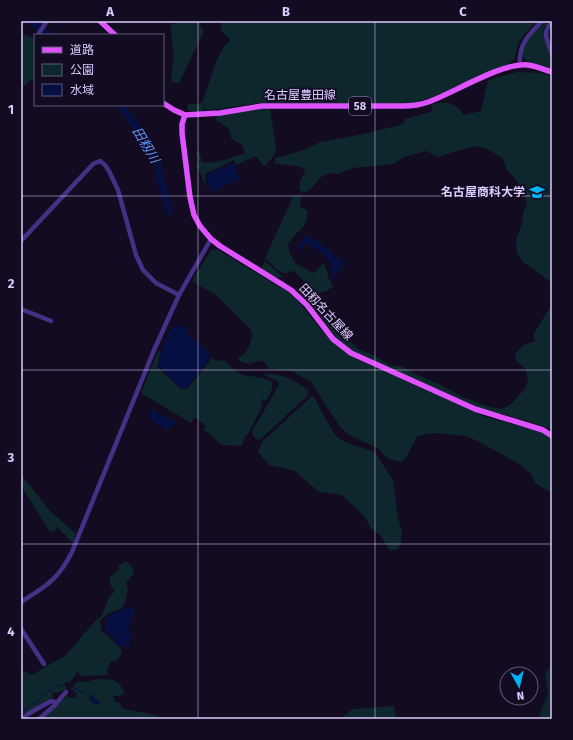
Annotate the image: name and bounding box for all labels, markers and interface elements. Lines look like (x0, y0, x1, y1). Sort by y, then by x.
text: A (105, 4, 114, 19)
text: B (282, 4, 290, 19)
text: C (459, 4, 467, 19)
legend (34, 34, 164, 106)
text: 道路 (70, 43, 94, 57)
text: 公園 (70, 63, 94, 77)
text: 水域 (70, 83, 94, 97)
street label: 名古屋豊田線 (264, 88, 336, 102)
road number: 58 (349, 97, 371, 115)
text: 1 (8, 102, 14, 117)
water label: 田籾川 (130, 124, 163, 167)
school or university icon: 名古屋商科大学 (528, 183, 546, 201)
place label: 名古屋商科大学 (441, 185, 525, 199)
text: 2 (8, 276, 15, 291)
street label: 田籾名古屋線 (296, 281, 356, 343)
text: 3 (7, 450, 15, 465)
text: 4 (7, 624, 15, 639)
north arrow (499, 666, 539, 706)
text: N (516, 688, 525, 702)

